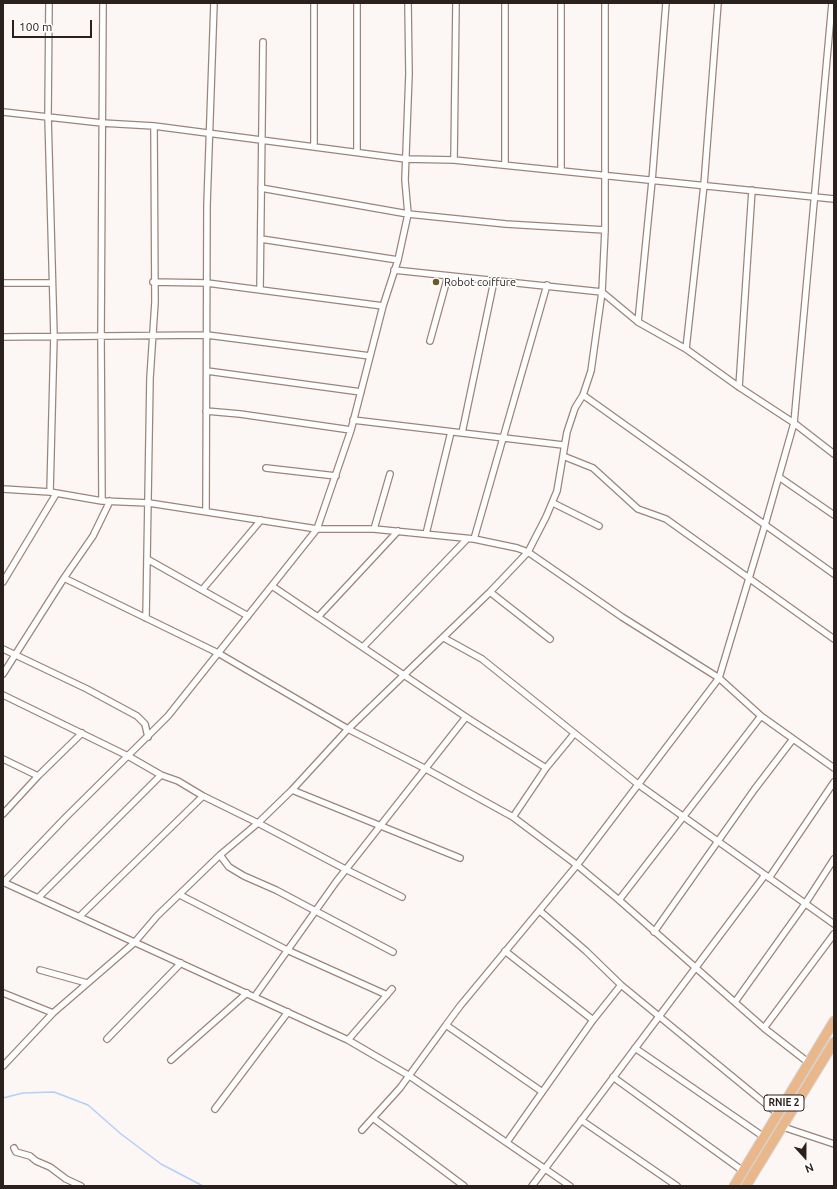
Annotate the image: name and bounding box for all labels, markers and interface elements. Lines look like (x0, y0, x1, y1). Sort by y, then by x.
scale bar (14, 12, 94, 38)
text: 100 m (19, 20, 52, 33)
place label: Robot coiffure (444, 275, 516, 289)
marker: Robot coiffure (431, 277, 441, 287)
road number: RNIE 2 (764, 1095, 804, 1111)
north arrow (785, 1137, 825, 1177)
text: N (803, 1161, 815, 1175)

